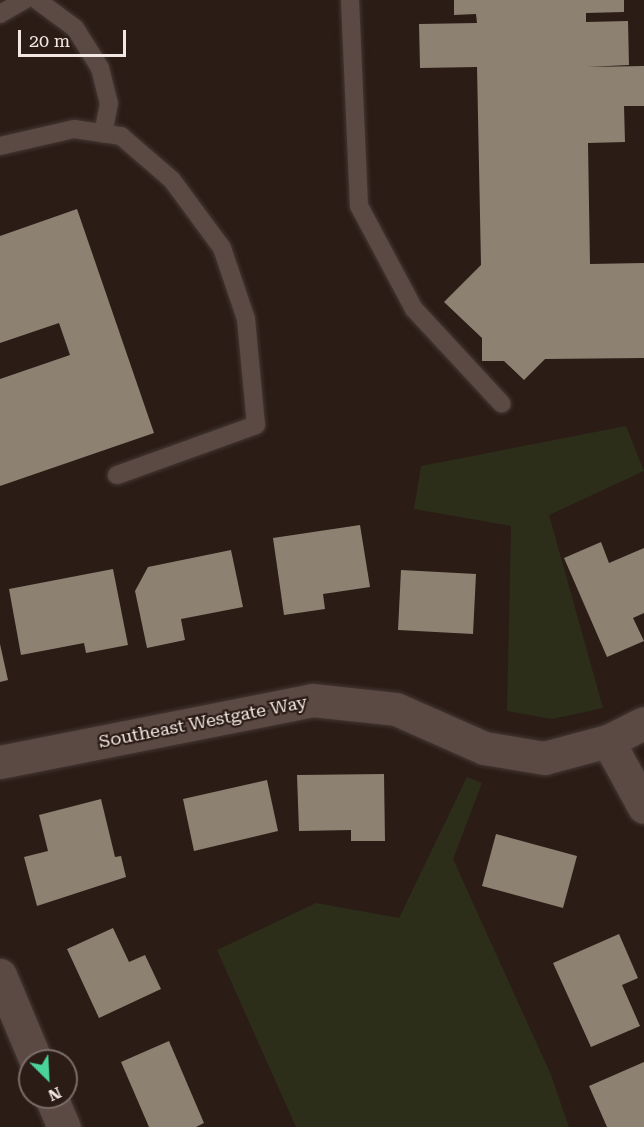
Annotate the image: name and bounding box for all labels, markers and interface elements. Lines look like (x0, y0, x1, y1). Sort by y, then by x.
scale bar (21, 18, 129, 56)
text: 20 m (29, 30, 70, 51)
street label: Southeast Westgate Way (97, 691, 309, 753)
north arrow (18, 1049, 78, 1109)
text: N (45, 1083, 64, 1105)

